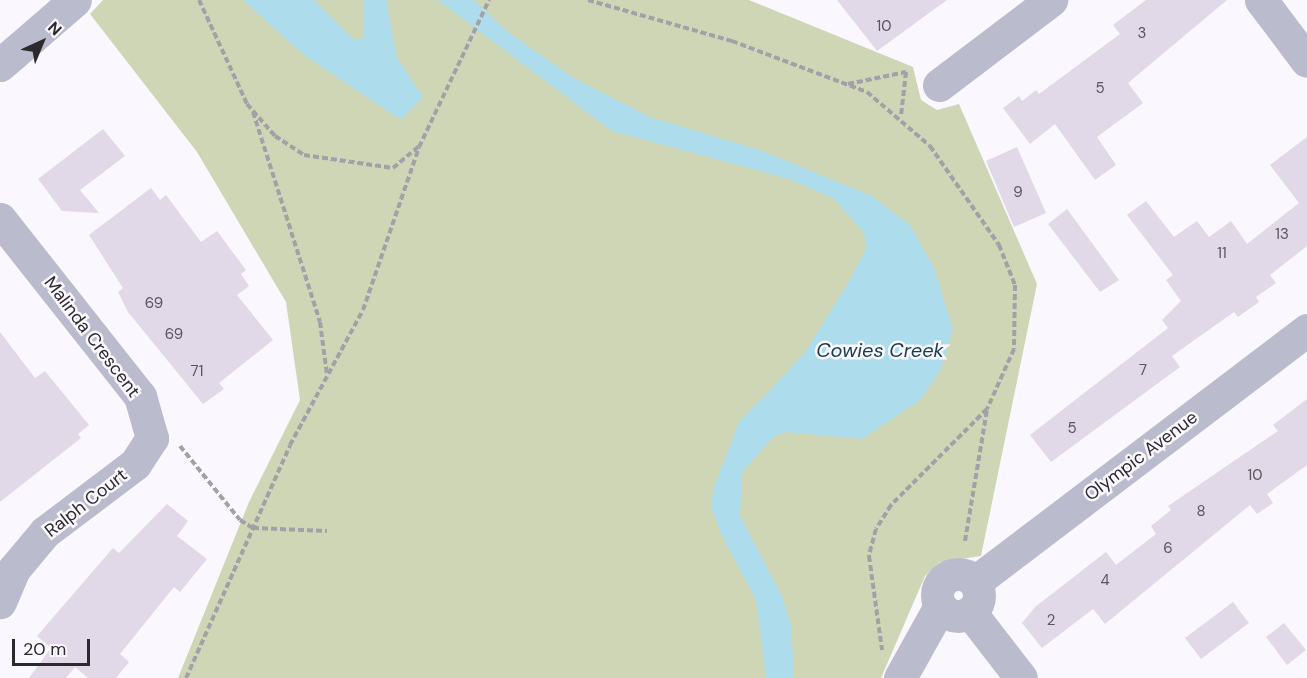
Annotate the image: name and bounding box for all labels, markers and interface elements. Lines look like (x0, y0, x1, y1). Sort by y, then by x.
north arrow (12, 12, 72, 72)
text: N (43, 17, 66, 40)
house number: 10 (877, 18, 891, 36)
house number: 3 (1138, 25, 1146, 43)
house number: 5 (1095, 80, 1105, 98)
house number: 9 (1013, 184, 1023, 202)
house number: 13 (1275, 226, 1289, 244)
house number: 11 (1217, 245, 1227, 263)
street label: Malinda Crescent (39, 272, 145, 402)
house number: 69 (145, 295, 163, 313)
house number: 69 (165, 326, 183, 344)
water label: Cowies Creek (816, 338, 944, 362)
house number: 7 (1139, 362, 1147, 380)
house number: 71 (191, 363, 203, 381)
street label: Olympic Avenue (1080, 407, 1202, 505)
house number: 5 (1067, 420, 1077, 438)
street label: Ralph Court (41, 464, 131, 542)
house number: 10 (1248, 467, 1262, 485)
house number: 8 (1196, 503, 1206, 521)
house number: 6 (1163, 540, 1173, 558)
house number: 4 (1100, 572, 1110, 590)
house number: 2 (1047, 612, 1055, 630)
scale bar (15, 627, 93, 665)
text: 20 m (23, 637, 66, 661)

